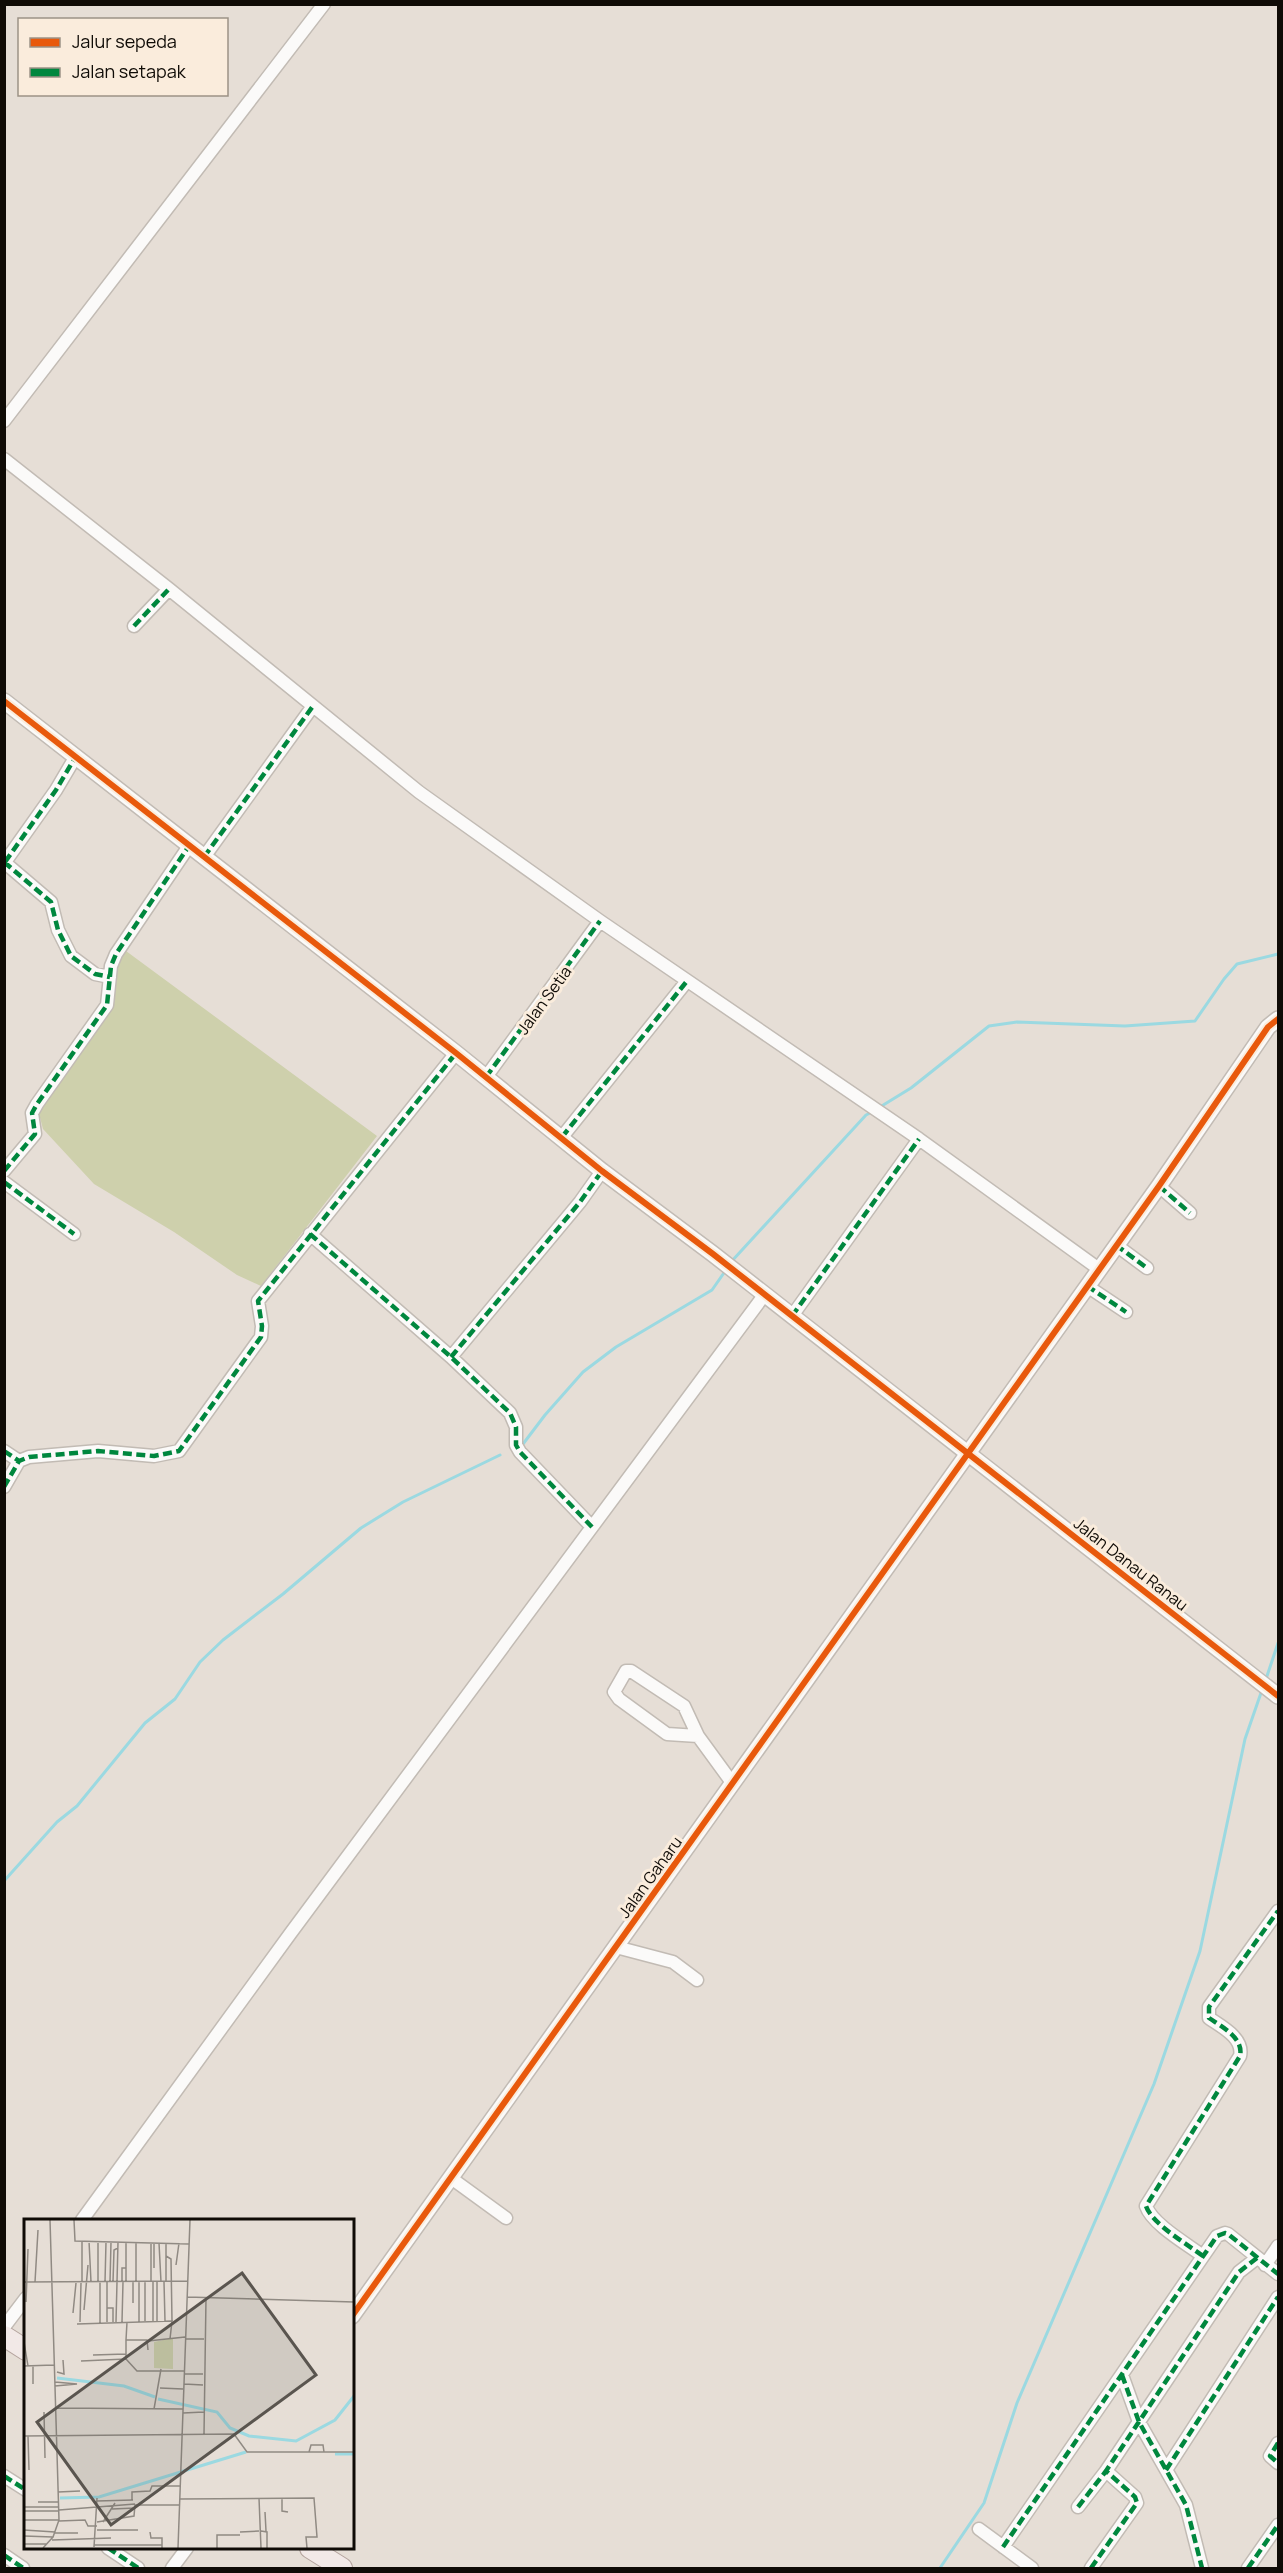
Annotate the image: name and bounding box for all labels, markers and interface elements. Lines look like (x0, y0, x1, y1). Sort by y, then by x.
legend (18, 18, 228, 96)
text: Jalur sepeda (72, 29, 177, 53)
text: Jalan setapak (72, 59, 187, 83)
street label: Jalan Setia (512, 961, 576, 1039)
street label: Jalan Danau Ranau (1069, 1512, 1193, 1616)
street label: Jalan Gaharu (613, 1832, 687, 1922)
inset map (24, 2219, 354, 2549)

